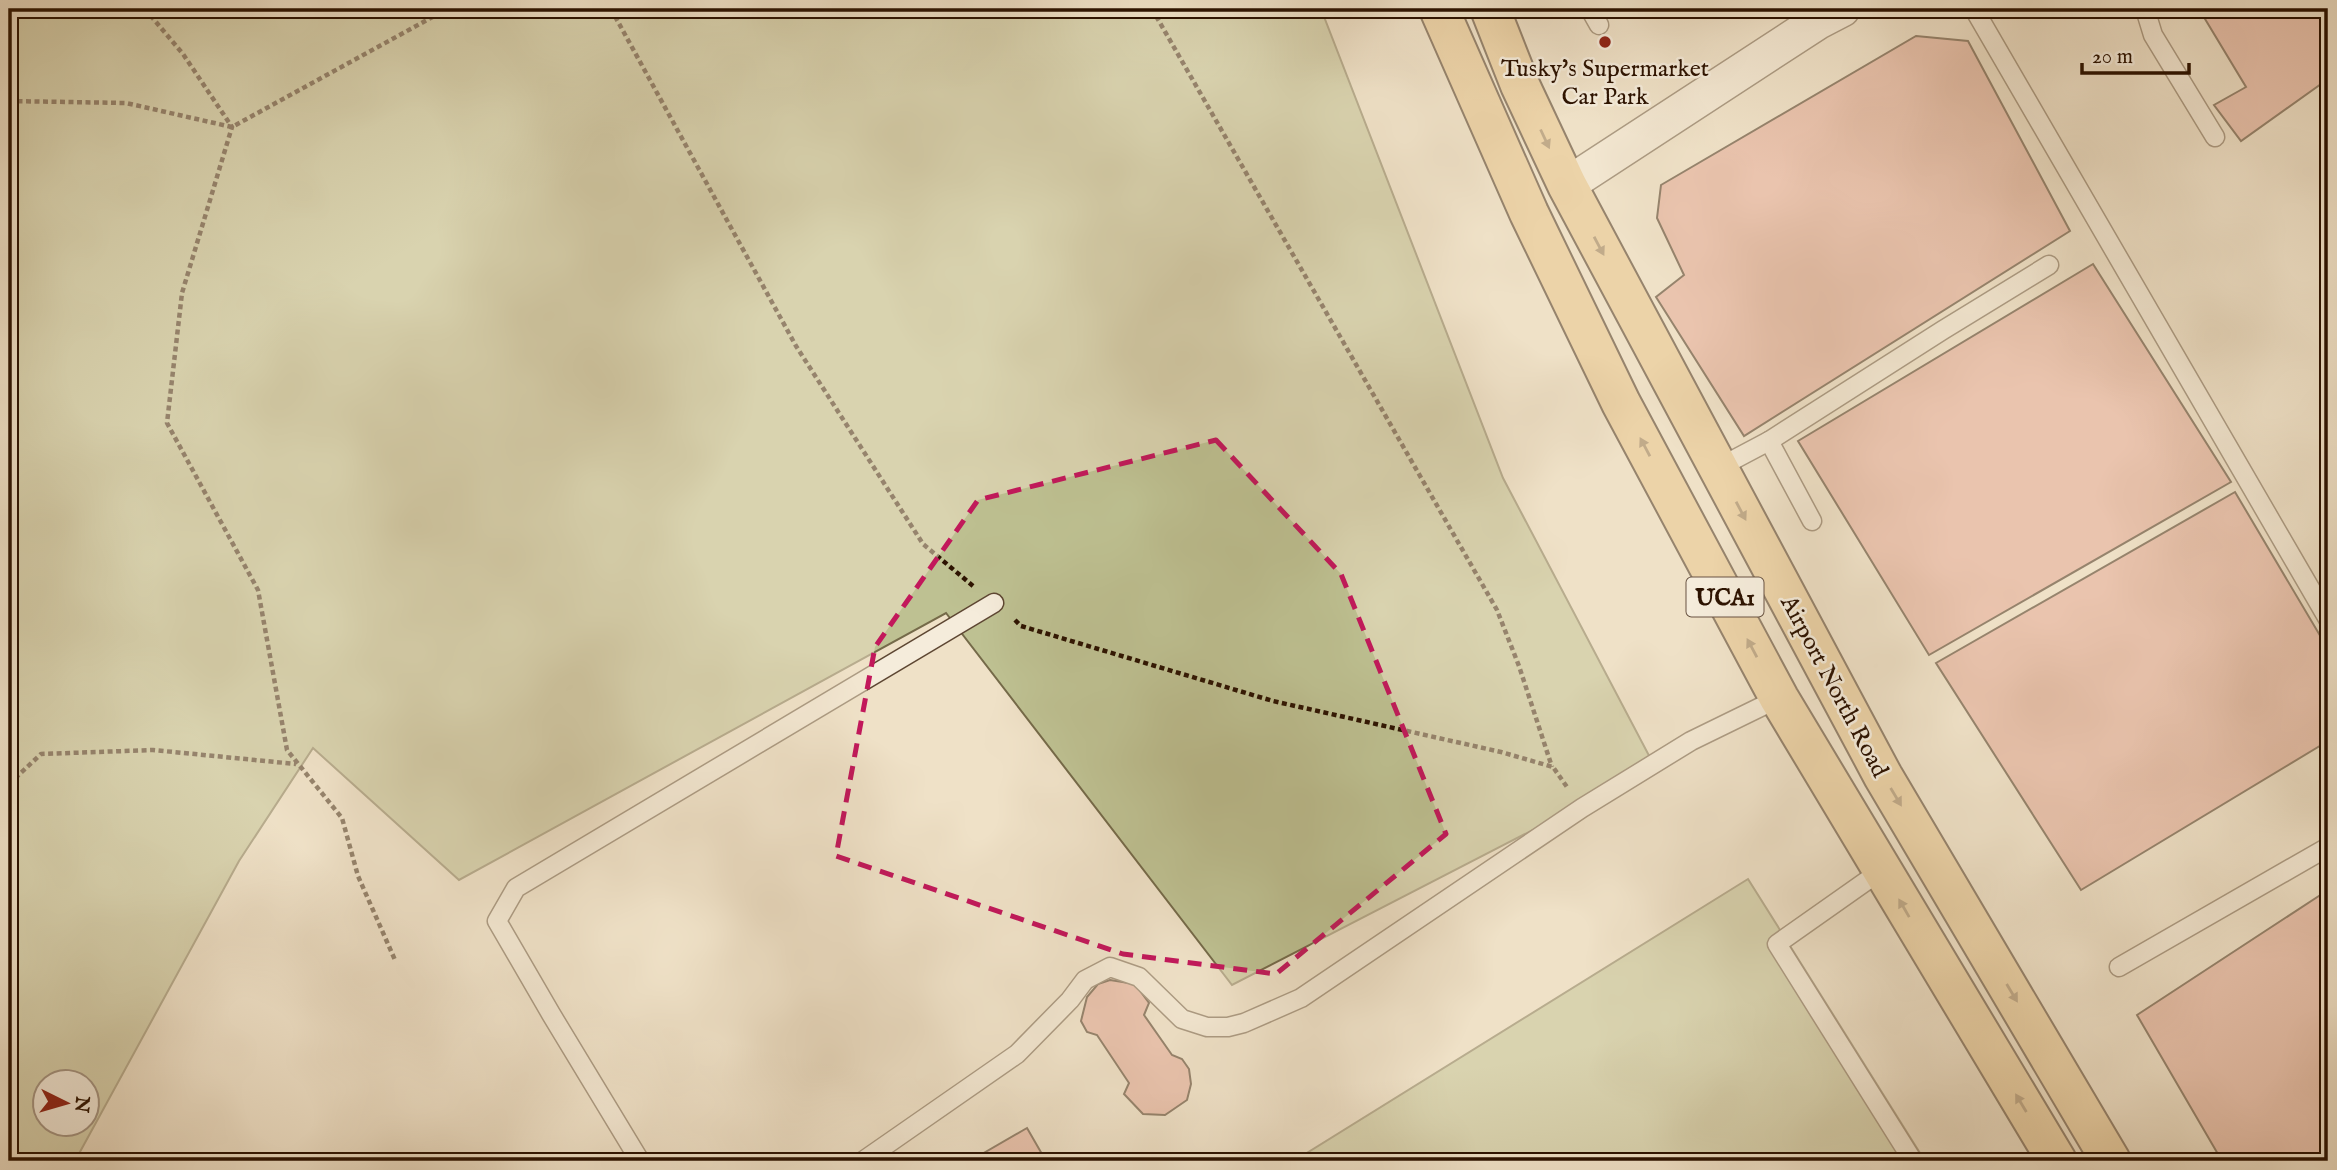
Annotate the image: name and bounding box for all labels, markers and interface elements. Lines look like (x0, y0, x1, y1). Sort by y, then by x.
scale bar (2082, 32, 2188, 76)
marker: Tusky's Supermarket Car Park (1597, 34, 1613, 50)
text: 20 m (2092, 44, 2133, 71)
place label: Tusky's Supermarket Car Park (1501, 54, 1709, 113)
one-way arrow (1539, 129, 1551, 149)
one-way arrow (1593, 236, 1605, 255)
one-way arrow (1639, 438, 1651, 457)
one-way arrow (1735, 501, 1747, 521)
road number: UCA1 (1686, 578, 1764, 617)
street label: Airport North Road (1772, 589, 1895, 783)
one-way arrow (1746, 638, 1758, 658)
one-way arrow (1890, 788, 1902, 807)
one-way arrow (1898, 898, 1911, 917)
one-way arrow (2005, 983, 2017, 1003)
north arrow (32, 1068, 102, 1138)
one-way arrow (2015, 1093, 2028, 1112)
text: N (68, 1094, 94, 1114)

